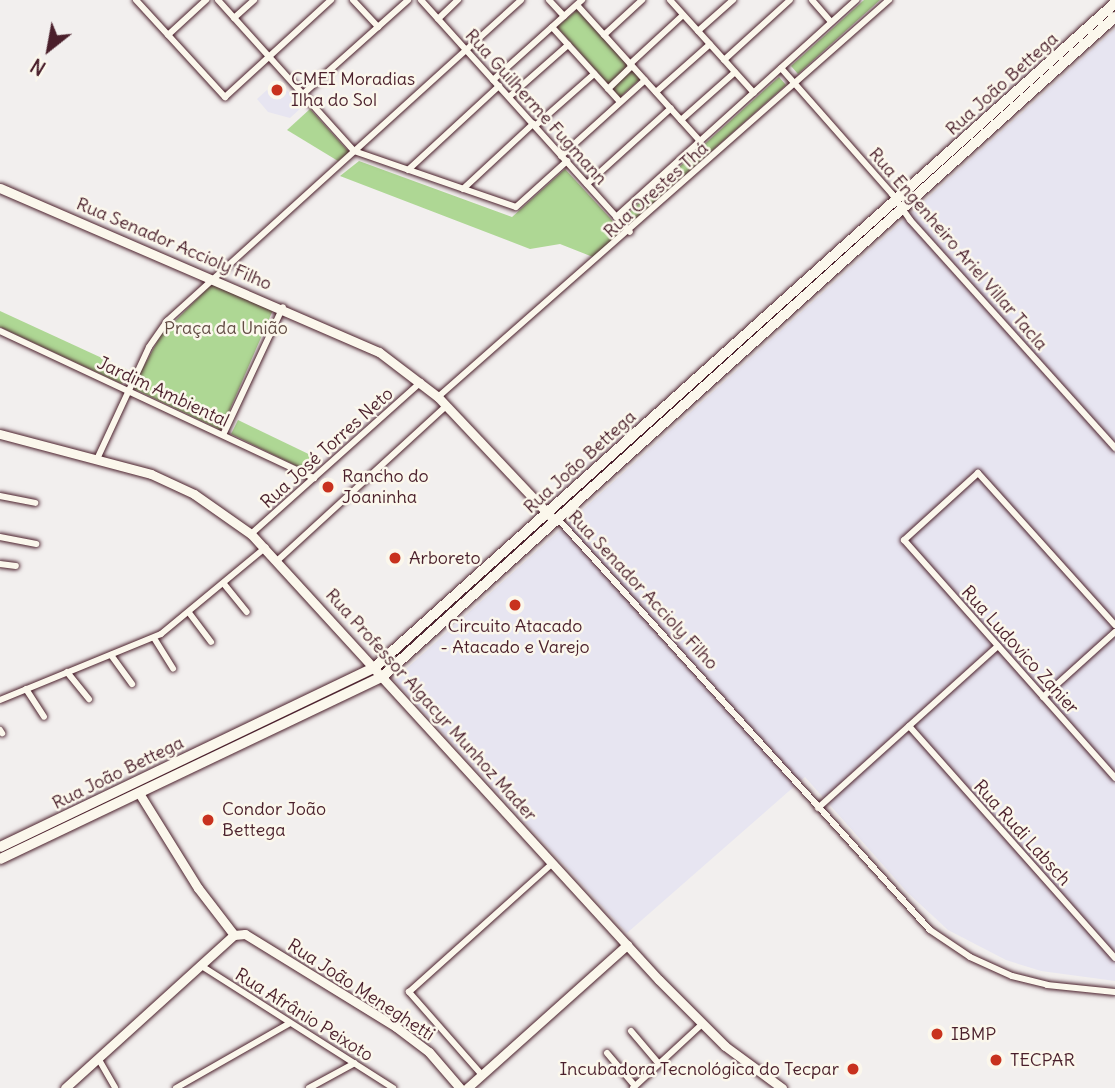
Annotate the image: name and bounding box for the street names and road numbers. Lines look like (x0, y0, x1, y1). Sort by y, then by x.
street label: Rua Guilherme Fugmann (460, 25, 612, 189)
street label: Rua João Bettega (941, 28, 1063, 140)
street label: Rua Orestes Thá (599, 137, 713, 243)
street label: Rua Engenheiro Ariel Villar Tacla (864, 143, 1052, 355)
street label: Rua Senador Accioly Filho (73, 193, 275, 295)
street label: Jardim Ambiental (94, 352, 232, 432)
street label: Rua José Torres Neto (256, 383, 398, 513)
street label: Rua João Bettega (519, 406, 641, 518)
street label: Rua Senador Accioly Filho (563, 506, 723, 674)
street label: Rua Ludovico Zanier (957, 581, 1083, 719)
street label: Rua Professor Algacyr Munhoz Mader (321, 584, 541, 826)
street label: Rua João Bettega (49, 732, 187, 814)
street label: Rua Rudi Labsch (969, 776, 1075, 890)
street label: Rua João Meneghetti (284, 934, 438, 1046)
street label: Rua Afrânio Peixoto (231, 964, 377, 1066)

